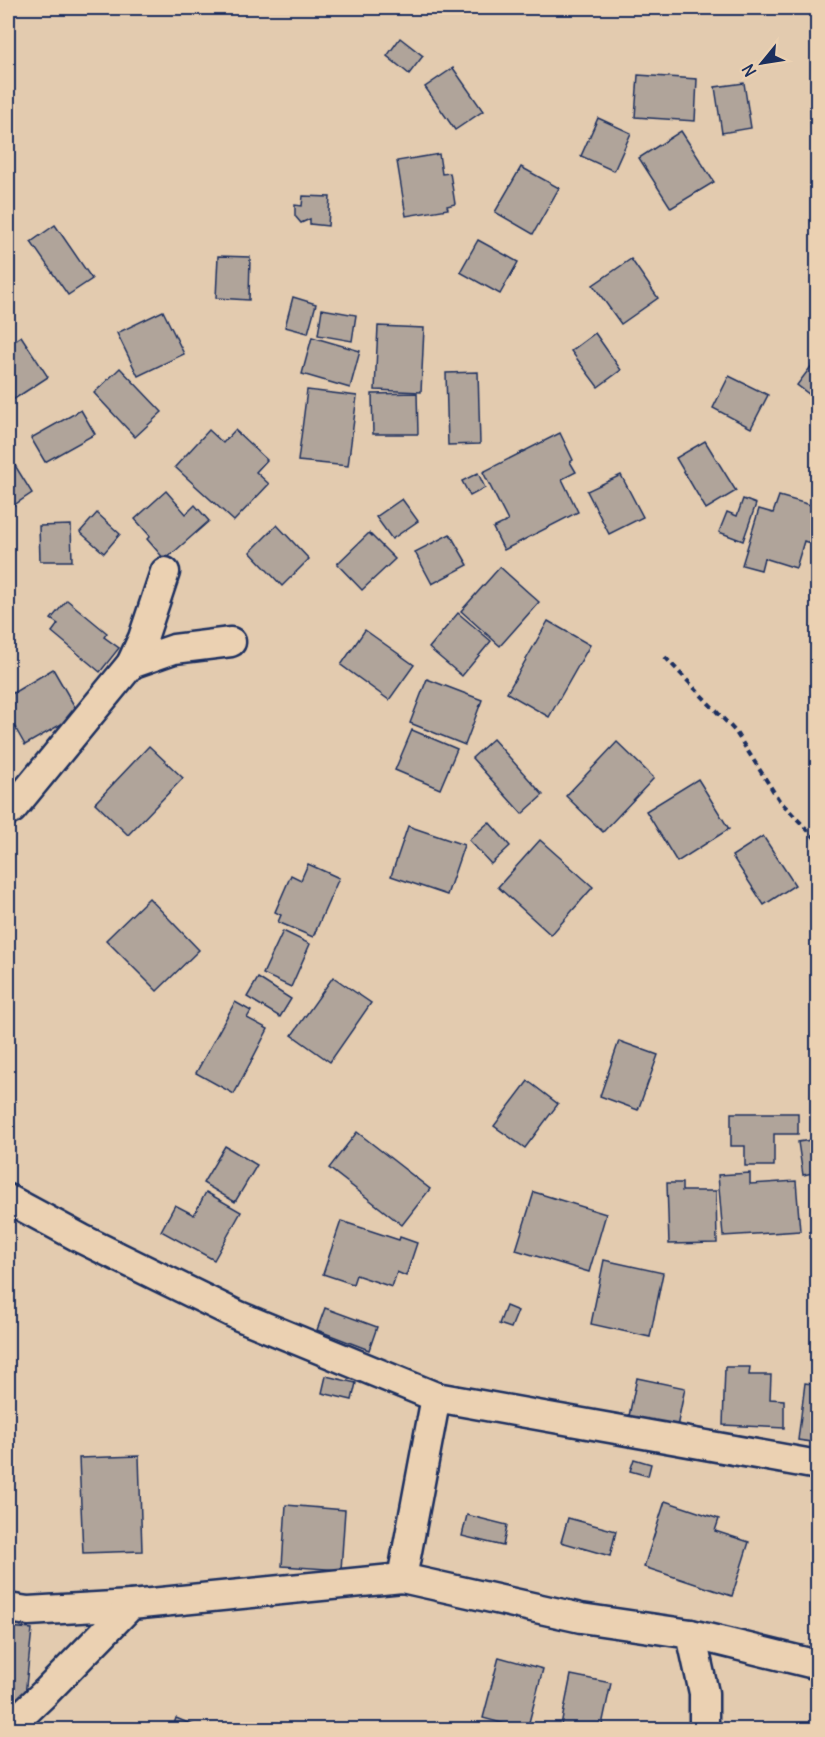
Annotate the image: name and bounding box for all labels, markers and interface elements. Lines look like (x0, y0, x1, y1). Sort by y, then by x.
north arrow (732, 33, 792, 93)
text: N (738, 61, 760, 80)

